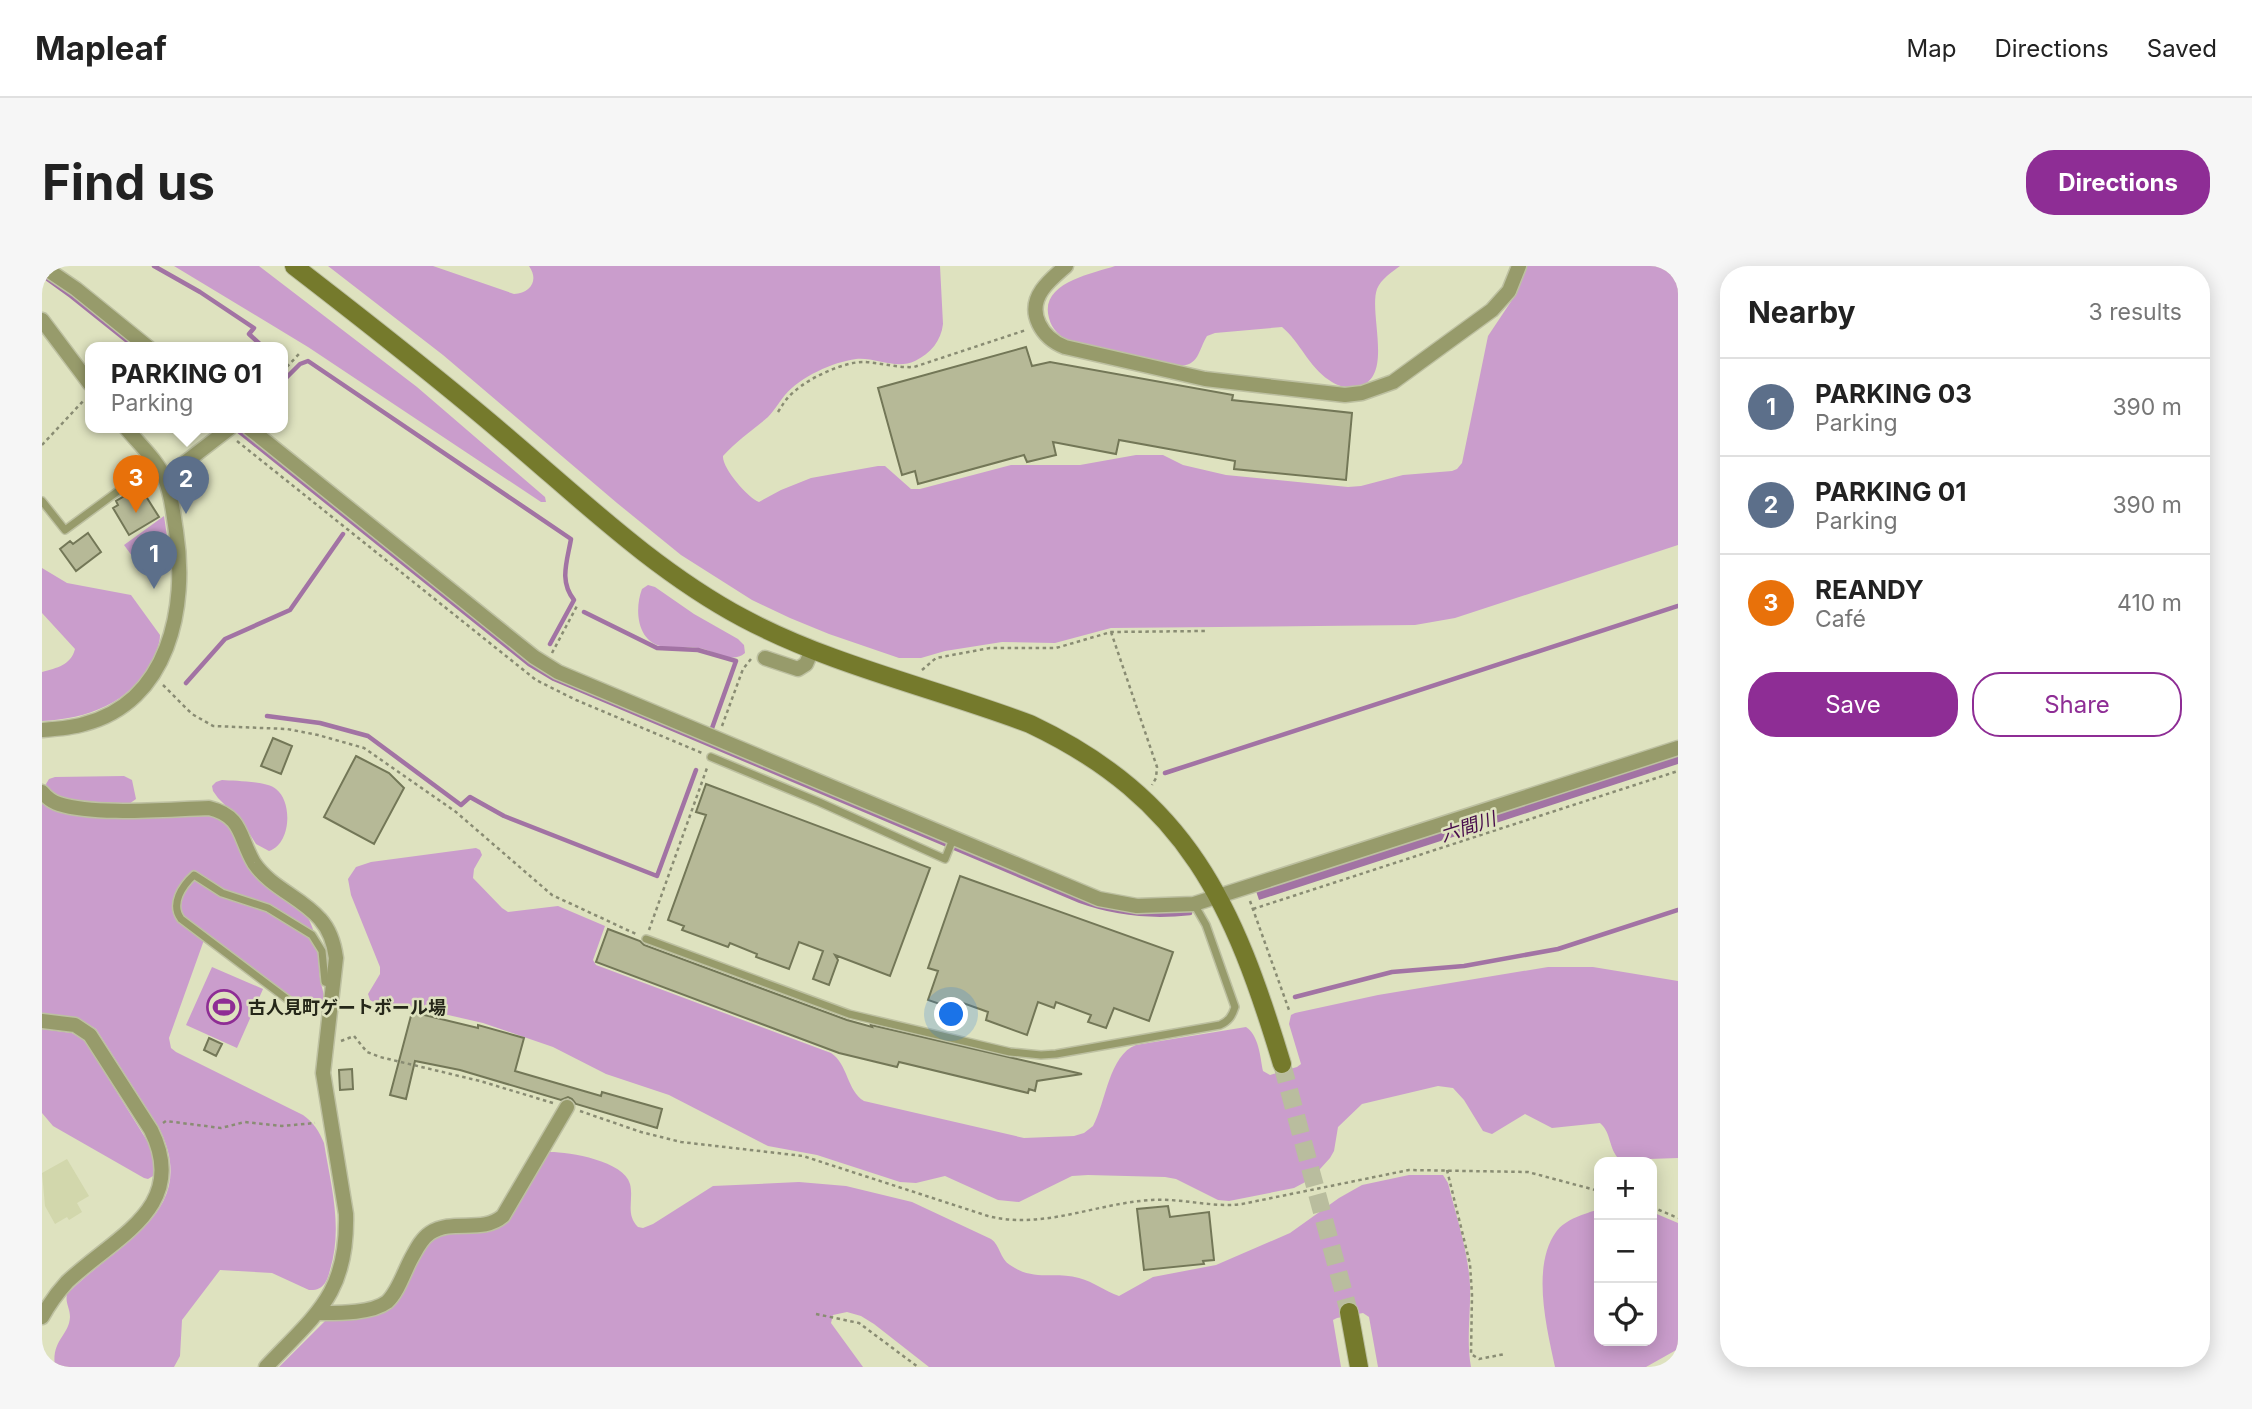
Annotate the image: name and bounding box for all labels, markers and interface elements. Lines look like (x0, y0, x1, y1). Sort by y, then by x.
text: Mapleaf (35, 28, 167, 68)
text: Map (1907, 34, 1956, 63)
text: Directions (1994, 34, 2109, 63)
text: Saved (2147, 34, 2217, 63)
button: Directions (2026, 150, 2210, 215)
text: Find us (42, 153, 215, 212)
text: Nearby (1748, 294, 1856, 330)
text: 3 results (2089, 298, 2182, 326)
popup (85, 342, 288, 433)
text: PARKING 01 (111, 358, 262, 389)
text: PARKING 03 (1815, 378, 1972, 409)
text: Parking (111, 389, 193, 417)
text: 1 (1766, 393, 1776, 421)
text: 390 m (2112, 393, 2182, 421)
text: Parking (1815, 409, 1898, 437)
pin: 3 (113, 455, 159, 513)
pin: 2 (163, 456, 209, 514)
text: PARKING 01 (1815, 476, 1966, 507)
text: 2 (1764, 491, 1778, 519)
text: 390 m (2112, 491, 2182, 519)
text: Parking (1815, 507, 1898, 535)
pin: 1 (131, 531, 177, 589)
text: REANDY (1815, 574, 1924, 605)
text: 3 (1764, 589, 1778, 617)
text: 410 m (2117, 589, 2182, 617)
text: Café (1815, 605, 1866, 633)
button: Save (1748, 672, 1958, 737)
button: Share (1972, 672, 2182, 737)
water label: 六間川 (1437, 807, 1501, 847)
sports icon: 古人見町ゲートボール場 (205, 988, 243, 1026)
place label: 古人見町ゲートボール場 (248, 997, 446, 1018)
your location (934, 997, 968, 1031)
map controls (1594, 1157, 1657, 1346)
button: + (1594, 1157, 1657, 1220)
button: − (1594, 1220, 1657, 1283)
button: locate (1594, 1283, 1657, 1346)

